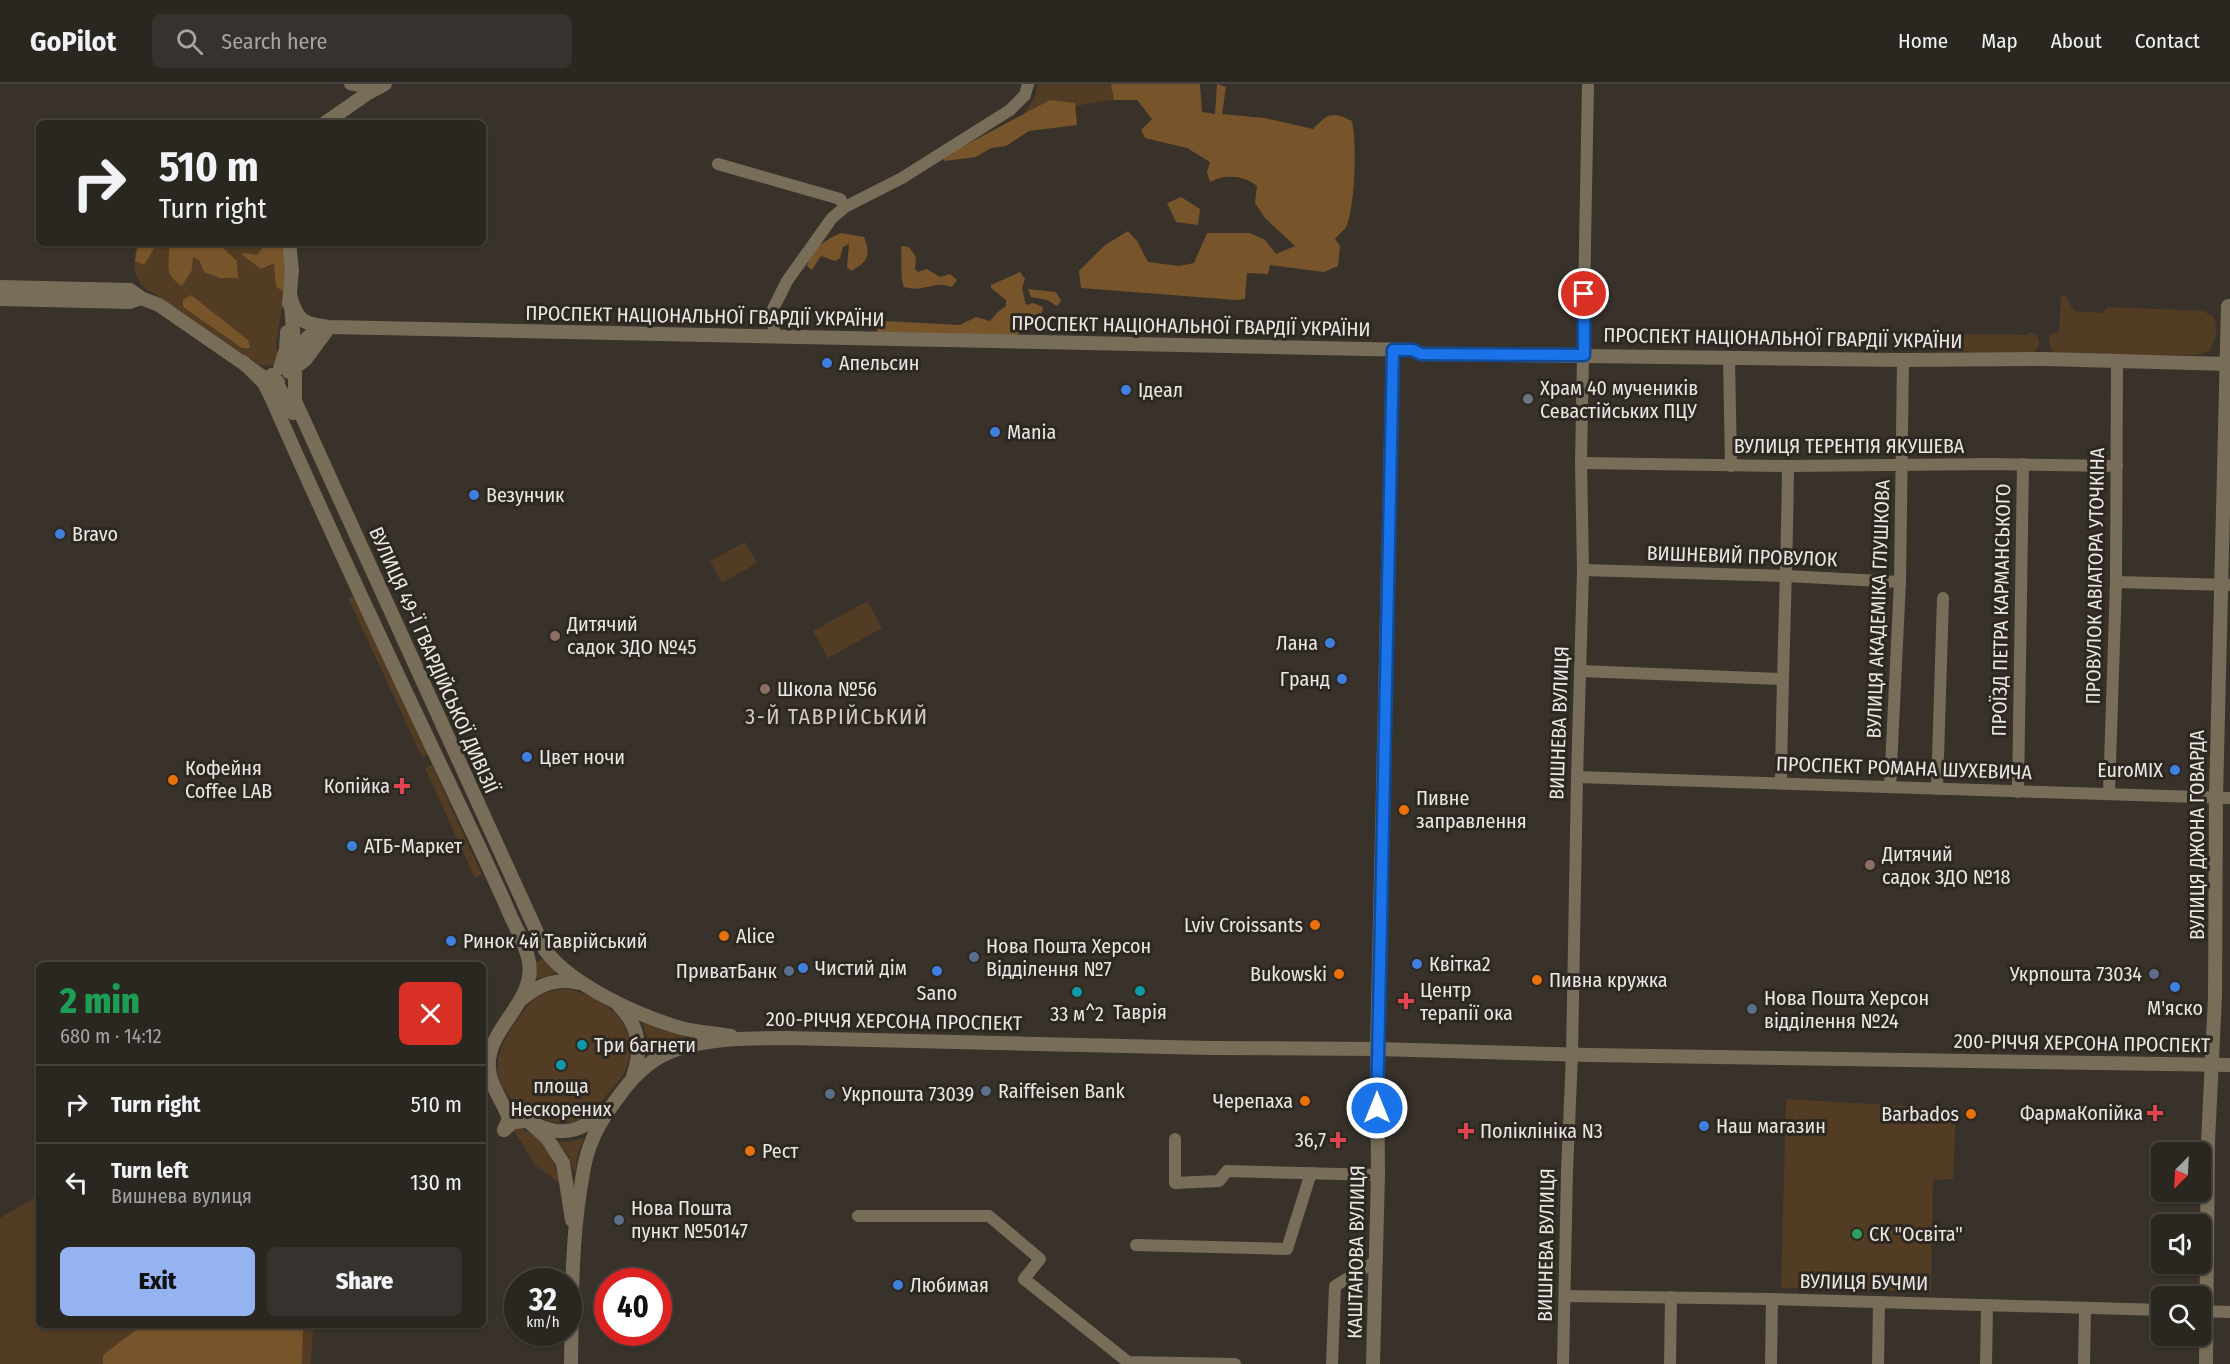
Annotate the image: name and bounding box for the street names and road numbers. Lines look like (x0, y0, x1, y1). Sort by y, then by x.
street label: ПРОСПЕКТ НАЦІОНАЛЬНОЇ ГВАРДІЇ УКРАЇНИ (525, 301, 885, 331)
street label: ПРОСПЕКТ НАЦІОНАЛЬНОЇ ГВАРДІЇ УКРАЇНИ (1011, 311, 1371, 341)
street label: ПРОСПЕКТ НАЦІОНАЛЬНОЇ ГВАРДІЇ УКРАЇНИ (1603, 323, 1963, 353)
street label: ВУЛИЦЯ ТЕРЕНТІЯ ЯКУШЕВА (1734, 434, 1965, 458)
street label: ПРОВУЛОК АВІАТОРА УТОЧКІНА (2081, 447, 2109, 705)
street label: ВУЛИЦЯ АКАДЕМІКА ГЛУШКОВА (1861, 479, 1895, 739)
street label: ПРОЇЗД ПЕТРА КАРМАНСЬКОГО (1987, 483, 2015, 737)
street label: ВУЛИЦЯ 49-Ї ГВАРДІЙСЬКОЇ ДИВІЗІЇ (364, 523, 504, 798)
street label: ВИШНЕВИЙ ПРОВУЛОК (1646, 541, 1838, 571)
street label: ВИШНЕВА ВУЛИЦЯ (1544, 646, 1574, 800)
street label: ВУЛИЦЯ ДЖОНА ГОВАРДА (2185, 730, 2209, 940)
street label: ПРОСПЕКТ РОМАНА ШУХЕВИЧА (1776, 752, 2033, 784)
street label: 200-РІЧЧЯ ХЕРСОНА ПРОСПЕКТ (766, 1007, 1023, 1035)
street label: 200-РІЧЧЯ ХЕРСОНА ПРОСПЕКТ (1954, 1029, 2211, 1057)
street label: КАШТАНОВА ВУЛИЦЯ (1342, 1165, 1370, 1339)
street label: ВИШНЕВА ВУЛИЦЯ (1533, 1168, 1559, 1322)
street label: ВУЛИЦЯ БУЧМИ (1800, 1269, 1928, 1295)

